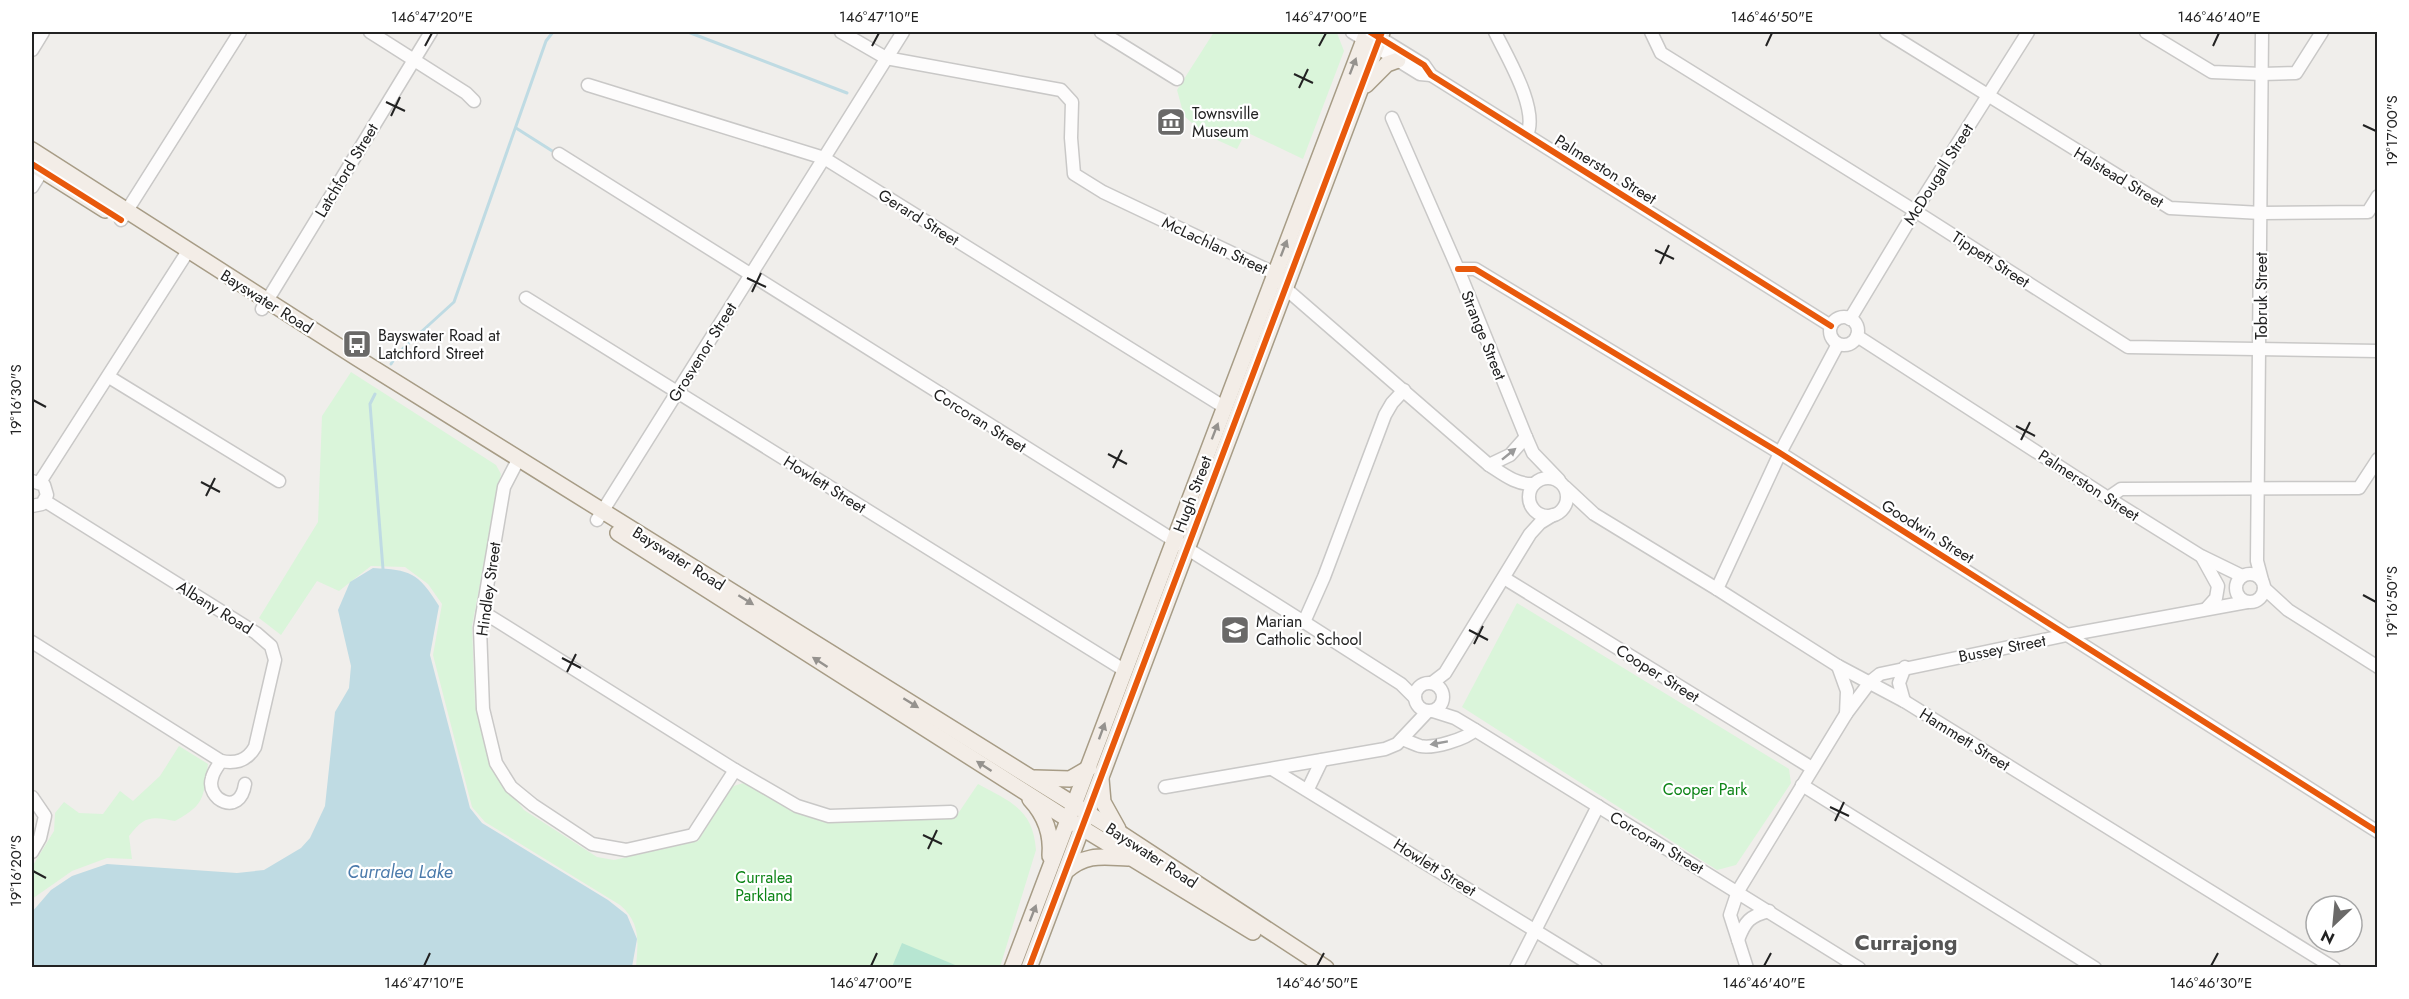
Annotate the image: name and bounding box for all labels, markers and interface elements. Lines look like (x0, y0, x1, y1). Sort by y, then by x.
text: 146°47'20"E (391, 6, 473, 28)
text: 146°47'10"E (839, 6, 919, 28)
text: 146°47'00"E (1285, 6, 1367, 28)
text: 146°46'50"E (1731, 6, 1813, 28)
text: 146°46'40"E (2178, 6, 2260, 28)
one-way arrow (1349, 57, 1359, 75)
text: 19°17'00"S (2381, 95, 2403, 167)
place label: Townsville Museum (1192, 102, 1259, 143)
museum icon: Townsville Museum (1155, 106, 1187, 138)
street label: Latchford Street (309, 119, 384, 221)
street label: McDougall Street (1898, 119, 1979, 229)
street label: Palmerston Street (1550, 129, 1661, 210)
street label: Halstead Street (2069, 142, 2168, 213)
street label: Gerard Street (874, 183, 964, 251)
street label: McLachlan Street (1158, 211, 1272, 280)
street label: Tippett Street (1947, 226, 2034, 293)
one-way arrow (1279, 239, 1289, 257)
street label: Tobruk Street (2250, 252, 2273, 340)
street label: Bayswater Road (216, 264, 318, 339)
street label: Strange Street (1455, 287, 1512, 383)
street label: Grosvenor Street (663, 298, 742, 406)
place label: Bayswater Road at Latchford Street (378, 324, 500, 365)
bus stop icon: Bayswater Road at Latchford Street (341, 328, 373, 360)
text: 19°16'30"S (5, 364, 27, 436)
street label: Corcoran Street (929, 383, 1031, 458)
one-way arrow (1211, 422, 1220, 440)
street label: Palmerston Street (2034, 444, 2144, 527)
one-way arrow (1501, 447, 1517, 460)
street label: Howlett Street (779, 450, 871, 519)
street label: Hugh Street (1167, 452, 1218, 536)
street label: Goodwin Street (1877, 494, 1979, 569)
street label: Bayswater Road (628, 521, 730, 596)
street label: Hindley Street (471, 540, 507, 638)
text: 19°16'50"S (2381, 566, 2403, 638)
street label: Albany Road (172, 575, 257, 640)
one-way arrow (738, 594, 754, 605)
place label: Marian Catholic School (1256, 610, 1362, 651)
school or university icon: Marian Catholic School (1219, 614, 1251, 646)
street label: Bussey Street (1957, 629, 2048, 668)
street label: Cooper Street (1612, 639, 1704, 708)
one-way arrow (812, 656, 828, 667)
one-way arrow (903, 697, 919, 709)
street label: Hammett Street (1915, 702, 2015, 777)
one-way arrow (1097, 722, 1107, 740)
one-way arrow (1430, 739, 1449, 748)
one-way arrow (976, 761, 992, 772)
park label: Cooper Park (1663, 778, 1748, 801)
street label: Corcoran Street (1605, 805, 1708, 880)
street label: Bayswater Road (1101, 817, 1202, 894)
street label: Howlett Street (1389, 833, 1481, 902)
text: 19°16'20"S (5, 835, 27, 907)
water label: Curralea Lake (347, 859, 453, 885)
park label: Curralea Parkland (735, 866, 793, 907)
north arrow (2304, 894, 2364, 954)
one-way arrow (1028, 904, 1038, 922)
text: N (2317, 924, 2338, 950)
district label: Currajong (1854, 926, 1958, 958)
text: 146°47'10"E (384, 972, 464, 994)
text: 146°47'00"E (830, 972, 912, 994)
text: 146°46'50"E (1276, 972, 1358, 994)
text: 146°46'40"E (1723, 972, 1805, 994)
text: 146°46'30"E (2170, 972, 2252, 994)

